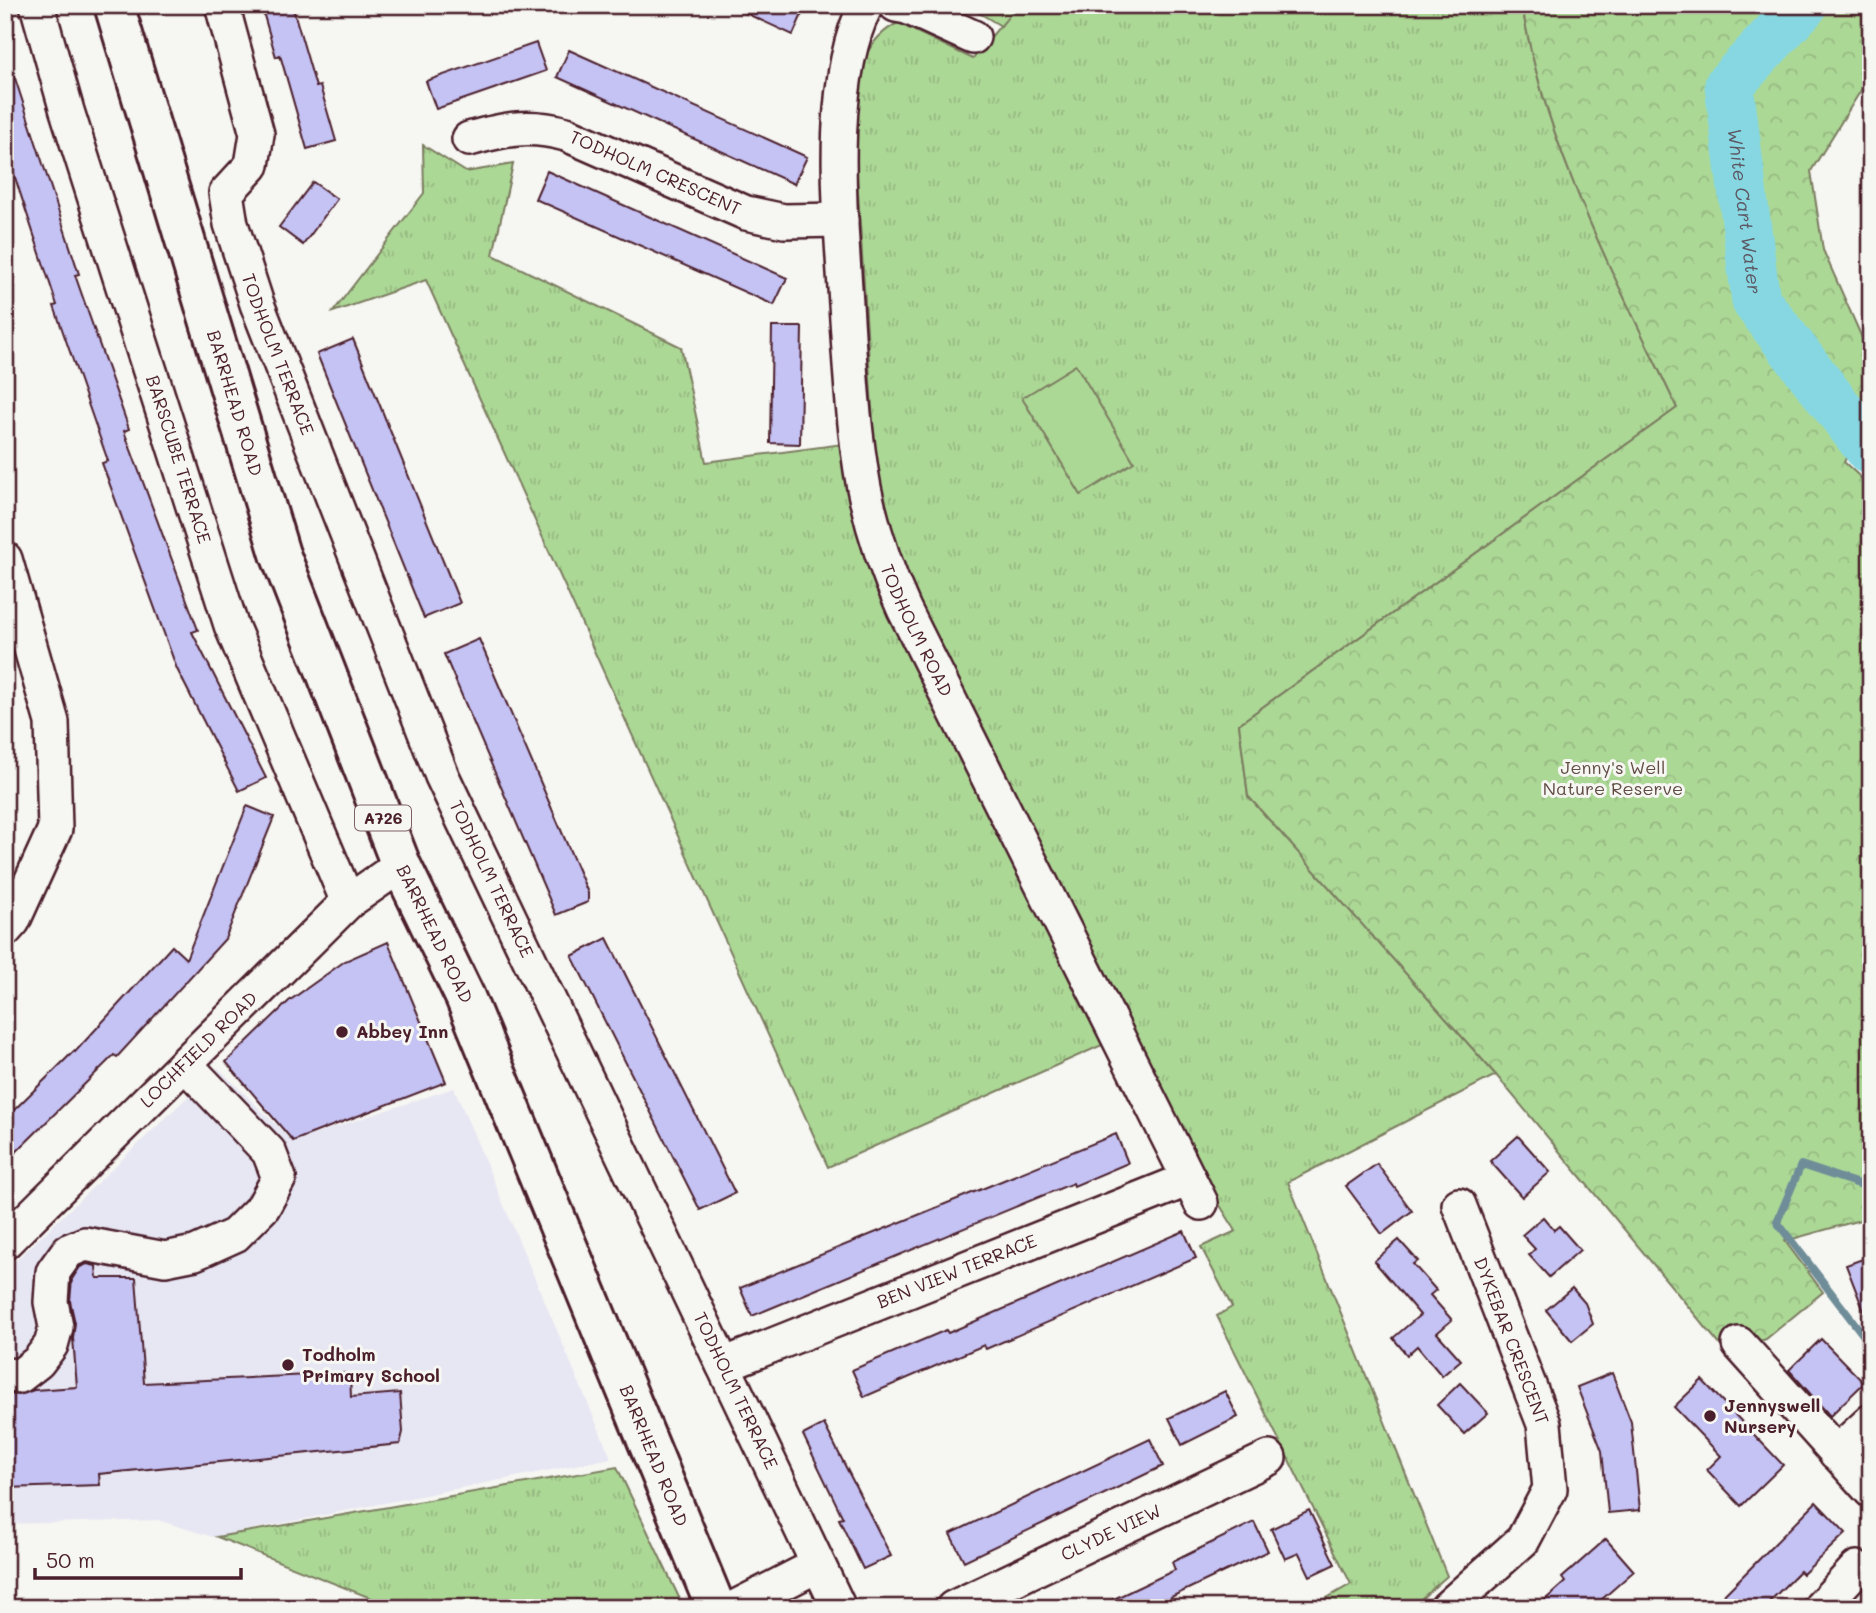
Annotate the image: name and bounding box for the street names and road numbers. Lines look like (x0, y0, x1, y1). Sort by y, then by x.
street label: TODHOLM CRESCENT (566, 124, 745, 220)
street label: TODHOLM TERRACE (237, 270, 320, 438)
street label: BARRHEAD ROAD (202, 327, 269, 479)
street label: BARSCUBE TERRACE (141, 372, 217, 546)
street label: TODHOLM ROAD (876, 561, 959, 700)
street label: TODHOLM TERRACE (444, 796, 540, 961)
road number: A726 (355, 806, 411, 831)
street label: BARRHEAD ROAD (392, 860, 479, 1007)
street label: LOCHFIELD ROAD (134, 986, 262, 1113)
street label: BEN VIEW TERRACE (873, 1228, 1040, 1313)
street label: DYKEBAR CRESCENT (1469, 1253, 1555, 1428)
street label: TODHOLM TERRACE (689, 1308, 784, 1473)
street label: BARRHEAD ROAD (615, 1381, 694, 1530)
street label: CLYDE VIEW (1057, 1498, 1165, 1566)

